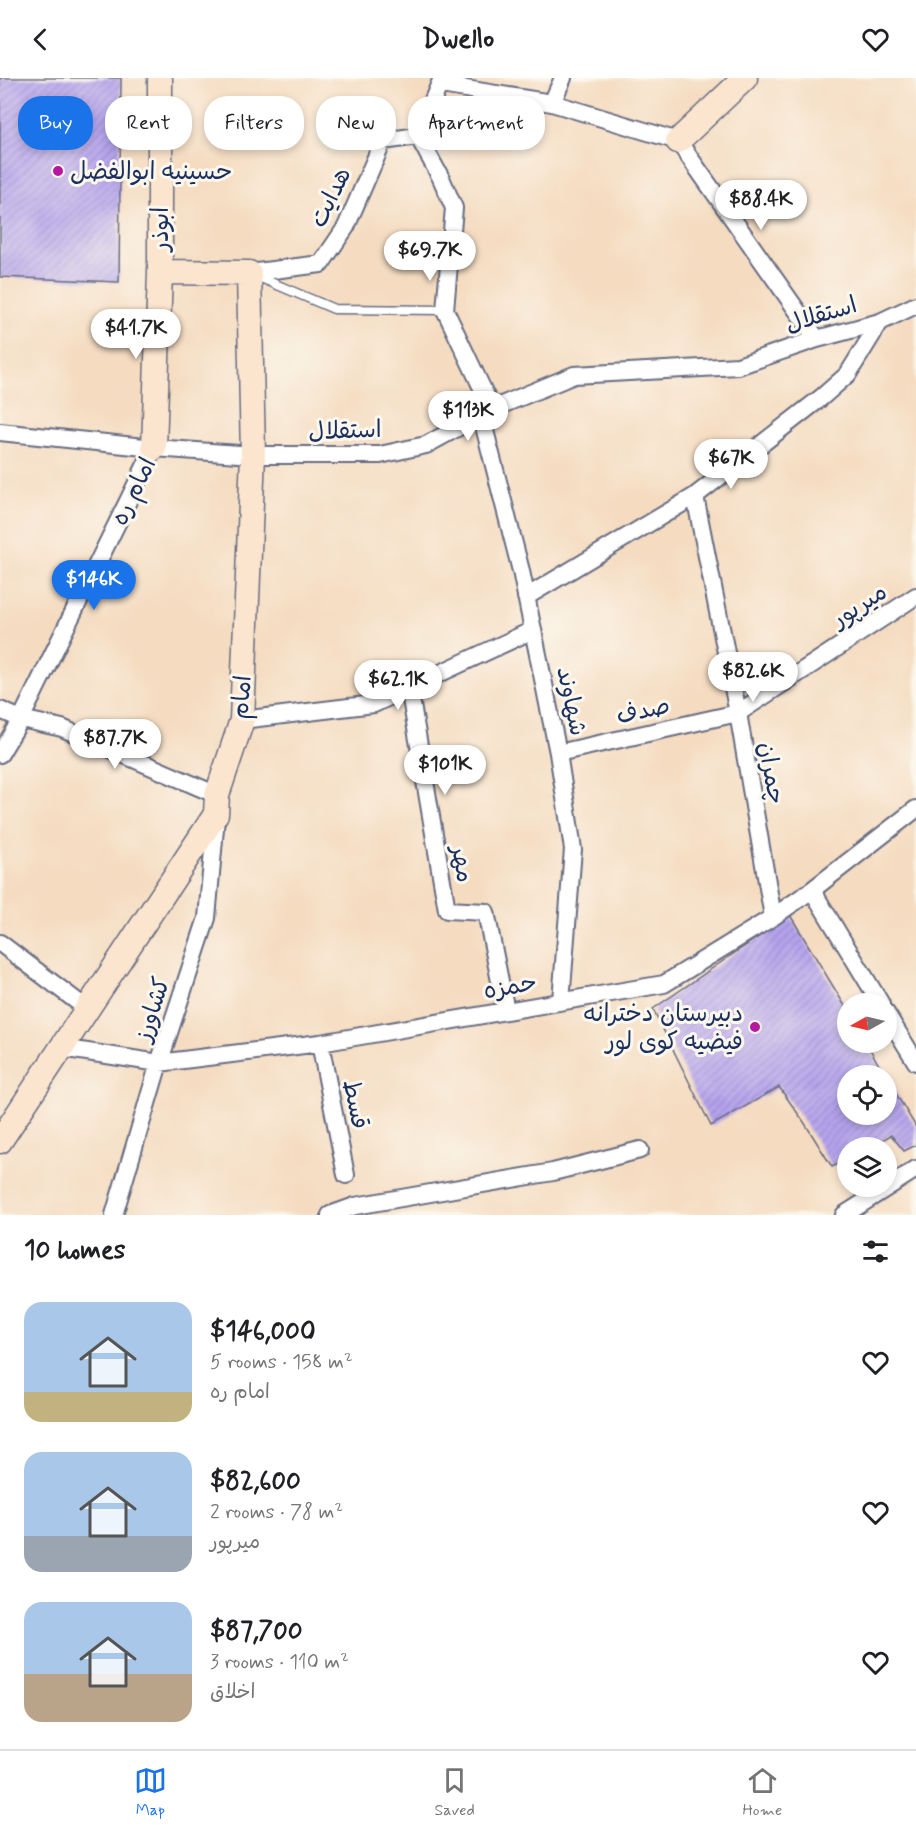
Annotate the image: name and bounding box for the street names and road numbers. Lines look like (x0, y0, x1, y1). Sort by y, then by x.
street label: هدایت (304, 162, 359, 233)
street label: ابوذر (146, 207, 177, 253)
street label: استقلال (782, 290, 861, 341)
street label: استقلال (308, 415, 382, 448)
street label: امام ره (105, 452, 165, 531)
street label: میرپور (824, 577, 893, 637)
street label: شهاوند (548, 664, 593, 739)
street label: امام (225, 674, 261, 721)
street label: صدف (614, 691, 673, 732)
street label: چمران (750, 740, 791, 807)
street label: مهر (443, 842, 480, 885)
street label: حمزه (481, 968, 539, 1007)
street label: کشاورز (128, 973, 178, 1048)
street label: قسط (335, 1077, 374, 1132)

